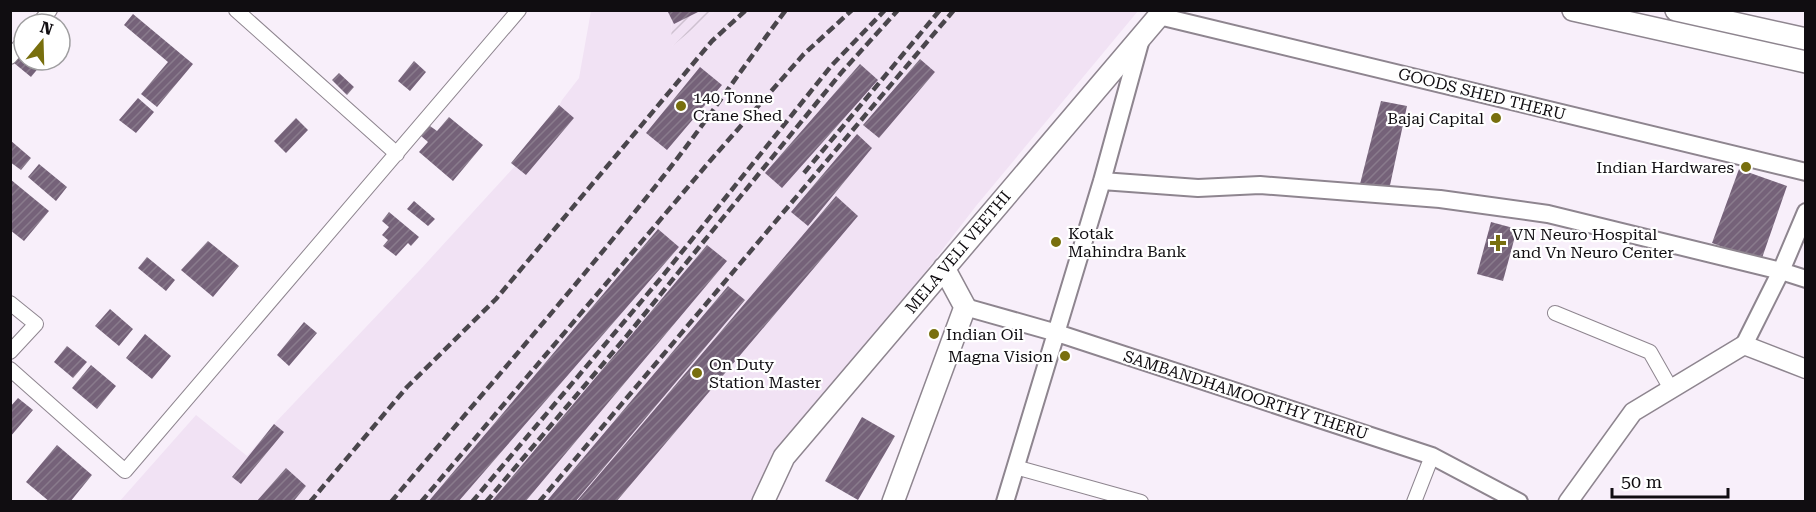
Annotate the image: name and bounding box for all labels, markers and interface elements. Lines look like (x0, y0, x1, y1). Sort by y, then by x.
north arrow (12, 12, 72, 72)
text: N (38, 17, 56, 39)
street label: GOODS SHED THERU (1396, 64, 1568, 124)
place label: 140 Tonne Crane Shed (693, 88, 782, 125)
marker: 140 Tonne Crane Shed (674, 99, 688, 113)
place label: Bajaj Capital (1387, 109, 1484, 128)
marker: Bajaj Capital (1489, 111, 1503, 125)
place label: Indian Hardwares (1596, 158, 1734, 177)
marker: Indian Hardwares (1739, 160, 1753, 174)
street label: MELA VELI VEETHI (901, 187, 1015, 317)
place label: Kotak Mahindra Bank (1068, 224, 1186, 261)
place label: VN Neuro Hospital and Vn Neuro Center (1512, 225, 1674, 262)
marker: VN Neuro Hospital and Vn Neuro Center (1489, 234, 1507, 252)
marker: Kotak Mahindra Bank (1049, 235, 1063, 249)
place label: Indian Oil (946, 325, 1024, 344)
marker: Indian Oil (927, 327, 941, 341)
street label: SAMBANDHAMOORTHY THERU (1121, 346, 1371, 444)
place label: Magna Vision (948, 347, 1053, 366)
marker: Magna Vision (1058, 349, 1072, 363)
place label: On Duty Station Master (709, 355, 822, 392)
marker: On Duty Station Master (690, 366, 704, 380)
scale bar (1612, 461, 1728, 499)
text: 50 m (1621, 471, 1662, 492)

